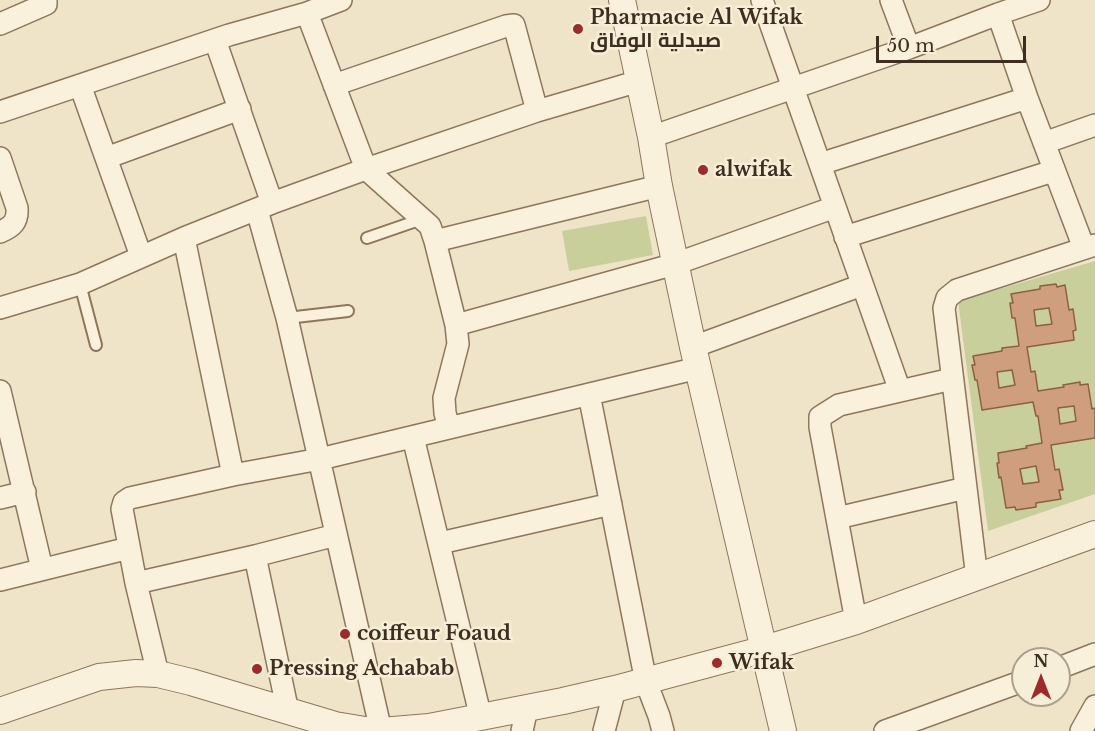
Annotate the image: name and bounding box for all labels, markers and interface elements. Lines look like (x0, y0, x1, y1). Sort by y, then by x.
place label: Pharmacie Al Wifak صيدلية الوفاق (590, 6, 803, 53)
marker: Pharmacie Al Wifak صيدلية الوفاق (571, 22, 585, 36)
scale bar (879, 24, 1029, 62)
text: 50 m (887, 35, 935, 57)
place label: alwifak (715, 158, 792, 182)
marker: alwifak (696, 163, 710, 177)
place label: coiffeur Foaud (357, 622, 511, 646)
marker: coiffeur Foaud (338, 627, 352, 641)
north arrow (1011, 647, 1071, 707)
place label: Wifak (729, 651, 794, 675)
text: N (1033, 651, 1049, 671)
marker: Wifak (710, 656, 724, 670)
place label: Pressing Achabab (269, 657, 454, 681)
marker: Pressing Achabab (250, 662, 264, 676)

